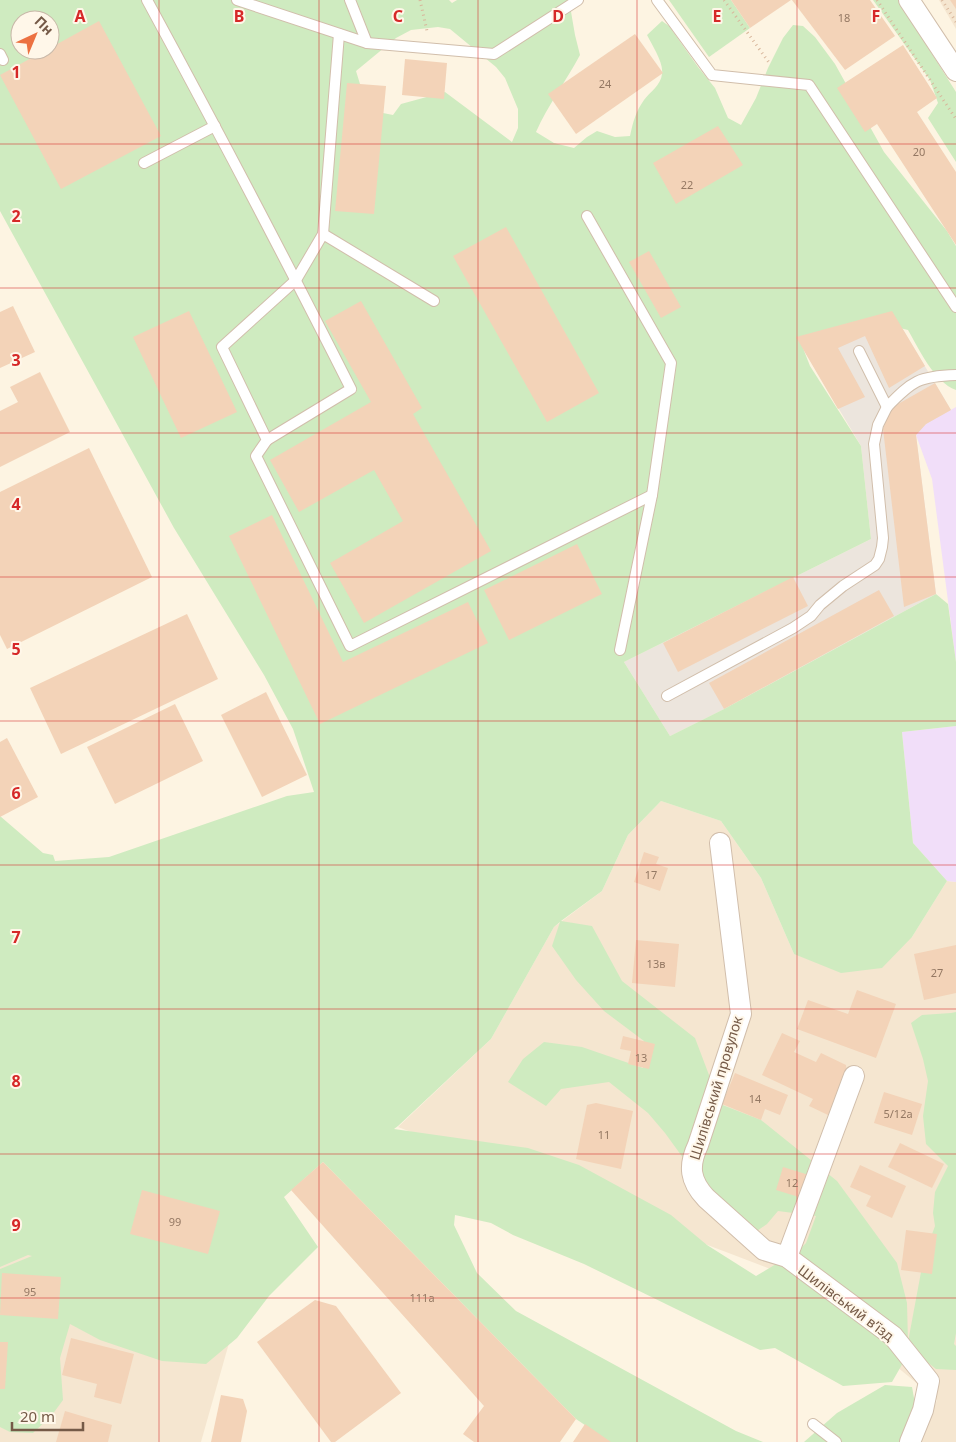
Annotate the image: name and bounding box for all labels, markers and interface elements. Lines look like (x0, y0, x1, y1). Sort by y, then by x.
text: A (74, 5, 86, 27)
text: B (234, 5, 244, 27)
text: C (393, 5, 403, 27)
text: D (552, 5, 564, 27)
text: E (713, 5, 722, 27)
text: F (872, 5, 880, 27)
north arrow (10, 10, 60, 60)
house number: 18 (838, 10, 850, 25)
text: Пн (31, 12, 58, 39)
text: 1 (11, 61, 21, 83)
house number: 24 (599, 76, 612, 91)
house number: 20 (913, 144, 925, 159)
house number: 22 (681, 177, 693, 192)
text: 2 (11, 205, 21, 227)
text: 3 (11, 349, 21, 371)
text: 4 (11, 493, 21, 515)
text: 5 (11, 638, 21, 660)
text: 6 (11, 782, 21, 804)
house number: 17 (645, 867, 657, 882)
text: 7 (11, 926, 21, 948)
house number: 13в (647, 956, 665, 971)
house number: 27 (931, 965, 943, 980)
street label: Шилівський провулок (685, 1013, 747, 1162)
house number: 13 (635, 1050, 647, 1065)
text: 8 (11, 1070, 21, 1092)
house number: 14 (749, 1091, 762, 1106)
house number: 5/12а (883, 1106, 913, 1121)
house number: 11 (598, 1127, 610, 1142)
house number: 12 (786, 1175, 798, 1190)
text: 9 (11, 1214, 21, 1236)
house number: 99 (169, 1214, 181, 1229)
street label: Шилівський в’їзд (794, 1260, 899, 1345)
house number: 95 (24, 1284, 36, 1299)
house number: 111а (410, 1290, 435, 1305)
scale bar (12, 1400, 84, 1432)
text: 20 m (20, 1406, 55, 1426)

